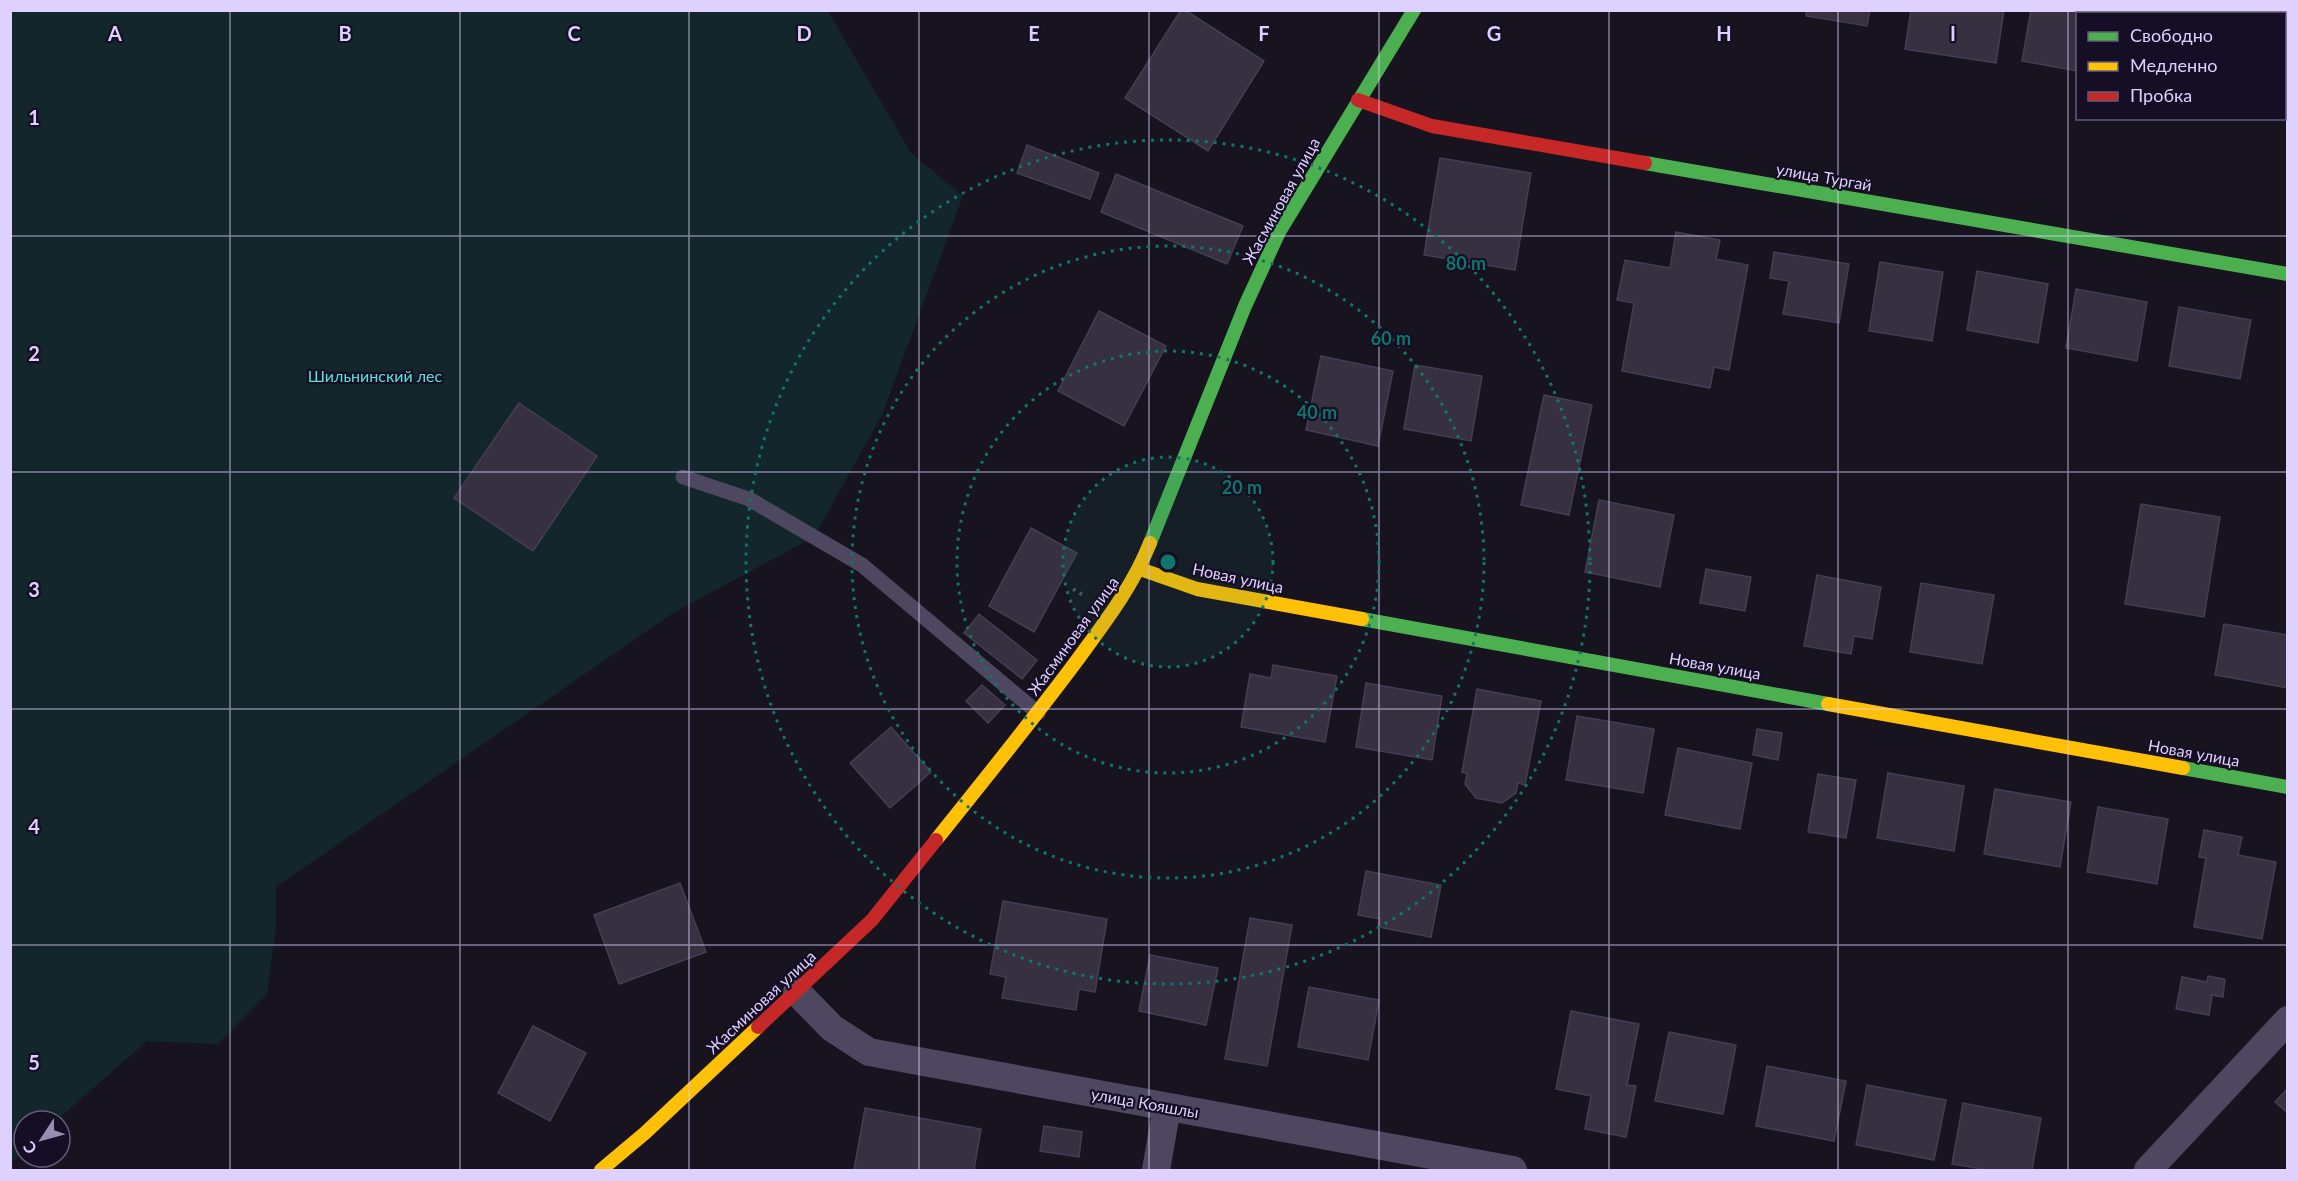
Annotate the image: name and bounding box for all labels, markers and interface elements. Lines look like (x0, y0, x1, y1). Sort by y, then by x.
legend (2076, 12, 2286, 120)
text: A (107, 21, 122, 45)
text: B (338, 21, 352, 45)
text: C (567, 21, 581, 45)
text: D (796, 21, 812, 45)
text: E (1028, 21, 1040, 45)
text: F (1258, 21, 1270, 45)
text: G (1487, 21, 1501, 45)
text: H (1716, 21, 1732, 45)
text: I (1950, 21, 1956, 45)
text: Свободно (2130, 24, 2213, 46)
text: Медленно (2130, 54, 2218, 76)
text: Пробка (2130, 84, 2192, 106)
text: 1 (28, 105, 40, 129)
street label: Жасминовая улица (1238, 134, 1323, 268)
street label: улица Тургай (1775, 159, 1873, 194)
text: 80 m (1446, 252, 1486, 274)
text: 60 m (1371, 327, 1411, 349)
text: 2 (28, 341, 40, 365)
park label: Шильнинский лес (308, 366, 443, 385)
text: 40 m (1297, 401, 1337, 423)
text: 20 m (1222, 476, 1262, 498)
centre of rings (1158, 552, 1178, 572)
street label: Новая улица (1191, 559, 1285, 596)
street label: Жасминовая улица (1023, 573, 1122, 699)
text: 3 (28, 577, 40, 601)
street label: Новая улица (1668, 648, 1762, 683)
street label: Новая улица (2147, 735, 2241, 770)
text: 4 (28, 814, 40, 838)
street label: Жасминовая улица (702, 946, 819, 1057)
text: 5 (28, 1050, 40, 1074)
street label: улица Кояшлы (1090, 1084, 1200, 1121)
north arrow (12, 1109, 72, 1169)
text: С (18, 1138, 40, 1158)

